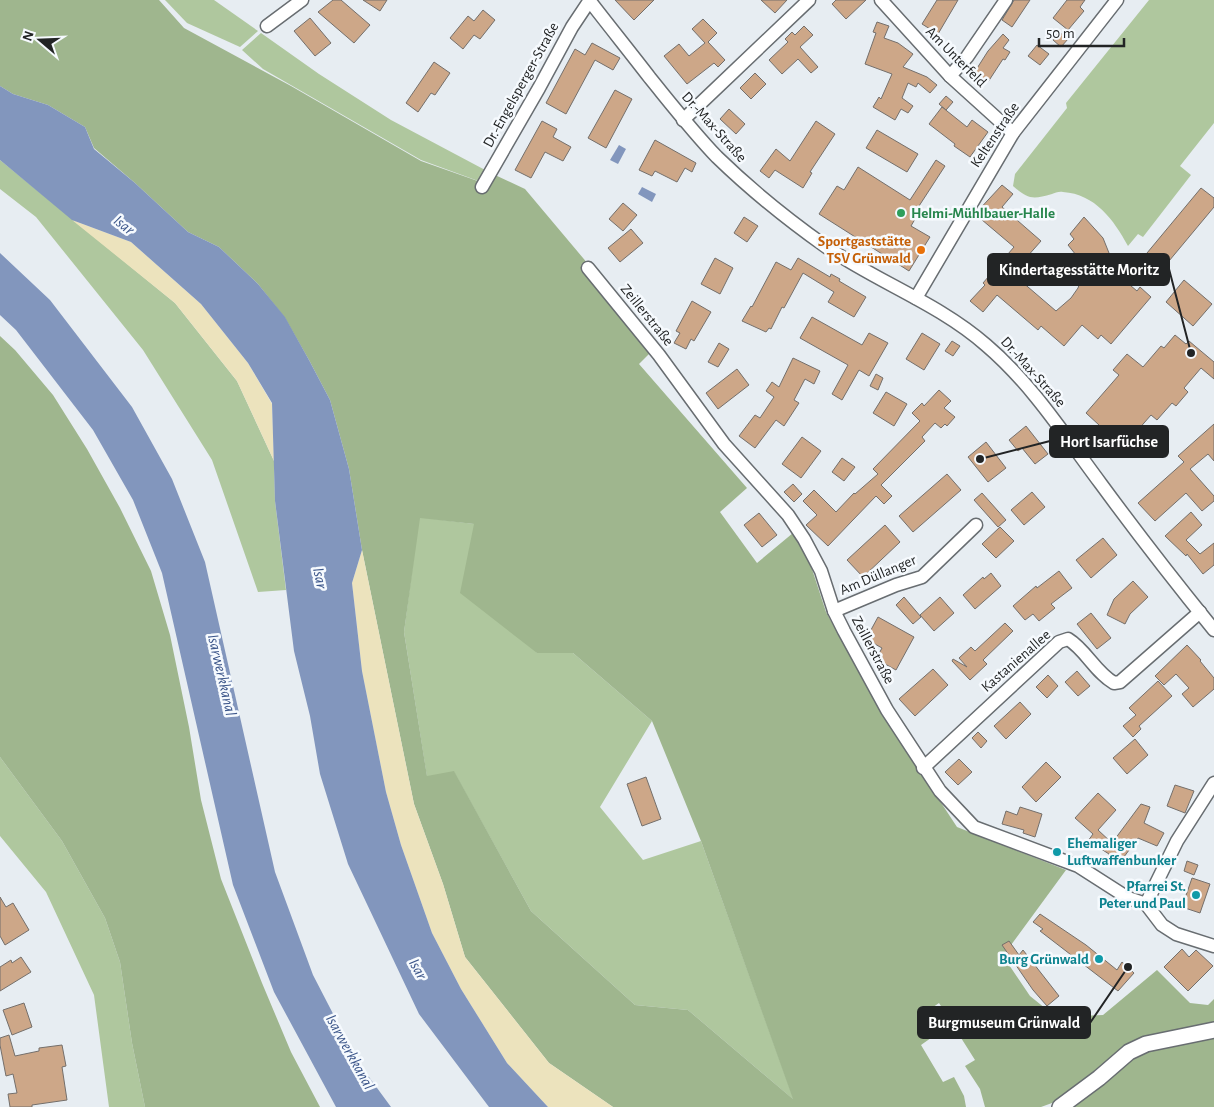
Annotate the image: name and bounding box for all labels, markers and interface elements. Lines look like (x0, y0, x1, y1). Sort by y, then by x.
north arrow (15, 15, 65, 65)
scale bar (1039, 15, 1124, 47)
street label: Dr.-Engelsperger-Straße (480, 20, 562, 150)
street label: Am Unterfeld (923, 24, 989, 90)
text: 50 m (1046, 26, 1075, 41)
text: N (20, 29, 37, 43)
street label: Dr.-Max-Straße (679, 89, 749, 165)
street label: Keltenstraße (968, 100, 1022, 170)
place label: Helmi-Mühlbauer-Halle (911, 206, 1055, 221)
marker: Helmi-Mühlbauer-Halle (895, 207, 907, 219)
water label: Isar (111, 212, 138, 238)
place label: Sportgaststätte TSV Grünwald (818, 234, 911, 266)
marker: Sportgaststätte TSV Grünwald (915, 244, 927, 256)
callout: Kindertagesstätte Moritz (988, 254, 1169, 285)
text: Kindertagesstätte Moritz (999, 262, 1159, 278)
street label: Zeillerstraße (618, 281, 676, 349)
street label: Dr.-Max-Straße (998, 334, 1068, 410)
callout: Hort Isarfüchse (1050, 426, 1168, 457)
text: Hort Isarfüchse (1060, 434, 1158, 450)
street label: Am Düllanger (838, 552, 918, 598)
water label: Isar (310, 566, 330, 591)
street label: Zeillerstraße (849, 614, 897, 686)
street label: Kastanienallee (979, 627, 1054, 695)
water label: Isarwerkkanal (205, 633, 239, 717)
place label: Ehemaliger Luftwaffenbunker (1067, 836, 1177, 868)
marker: Ehemaliger Luftwaffenbunker (1051, 846, 1063, 858)
place label: Pfarrei St. Peter und Paul (1099, 879, 1186, 911)
marker: Pfarrei St. Peter und Paul (1190, 889, 1202, 901)
place label: Burg Grünwald (999, 952, 1089, 967)
marker: Burg Grünwald (1093, 953, 1105, 965)
water label: Isar (406, 956, 430, 983)
callout: Burgmuseum Grünwald (918, 1007, 1090, 1038)
water label: Isarwerkkanal (323, 1012, 377, 1092)
text: Burgmuseum Grünwald (928, 1015, 1081, 1031)

